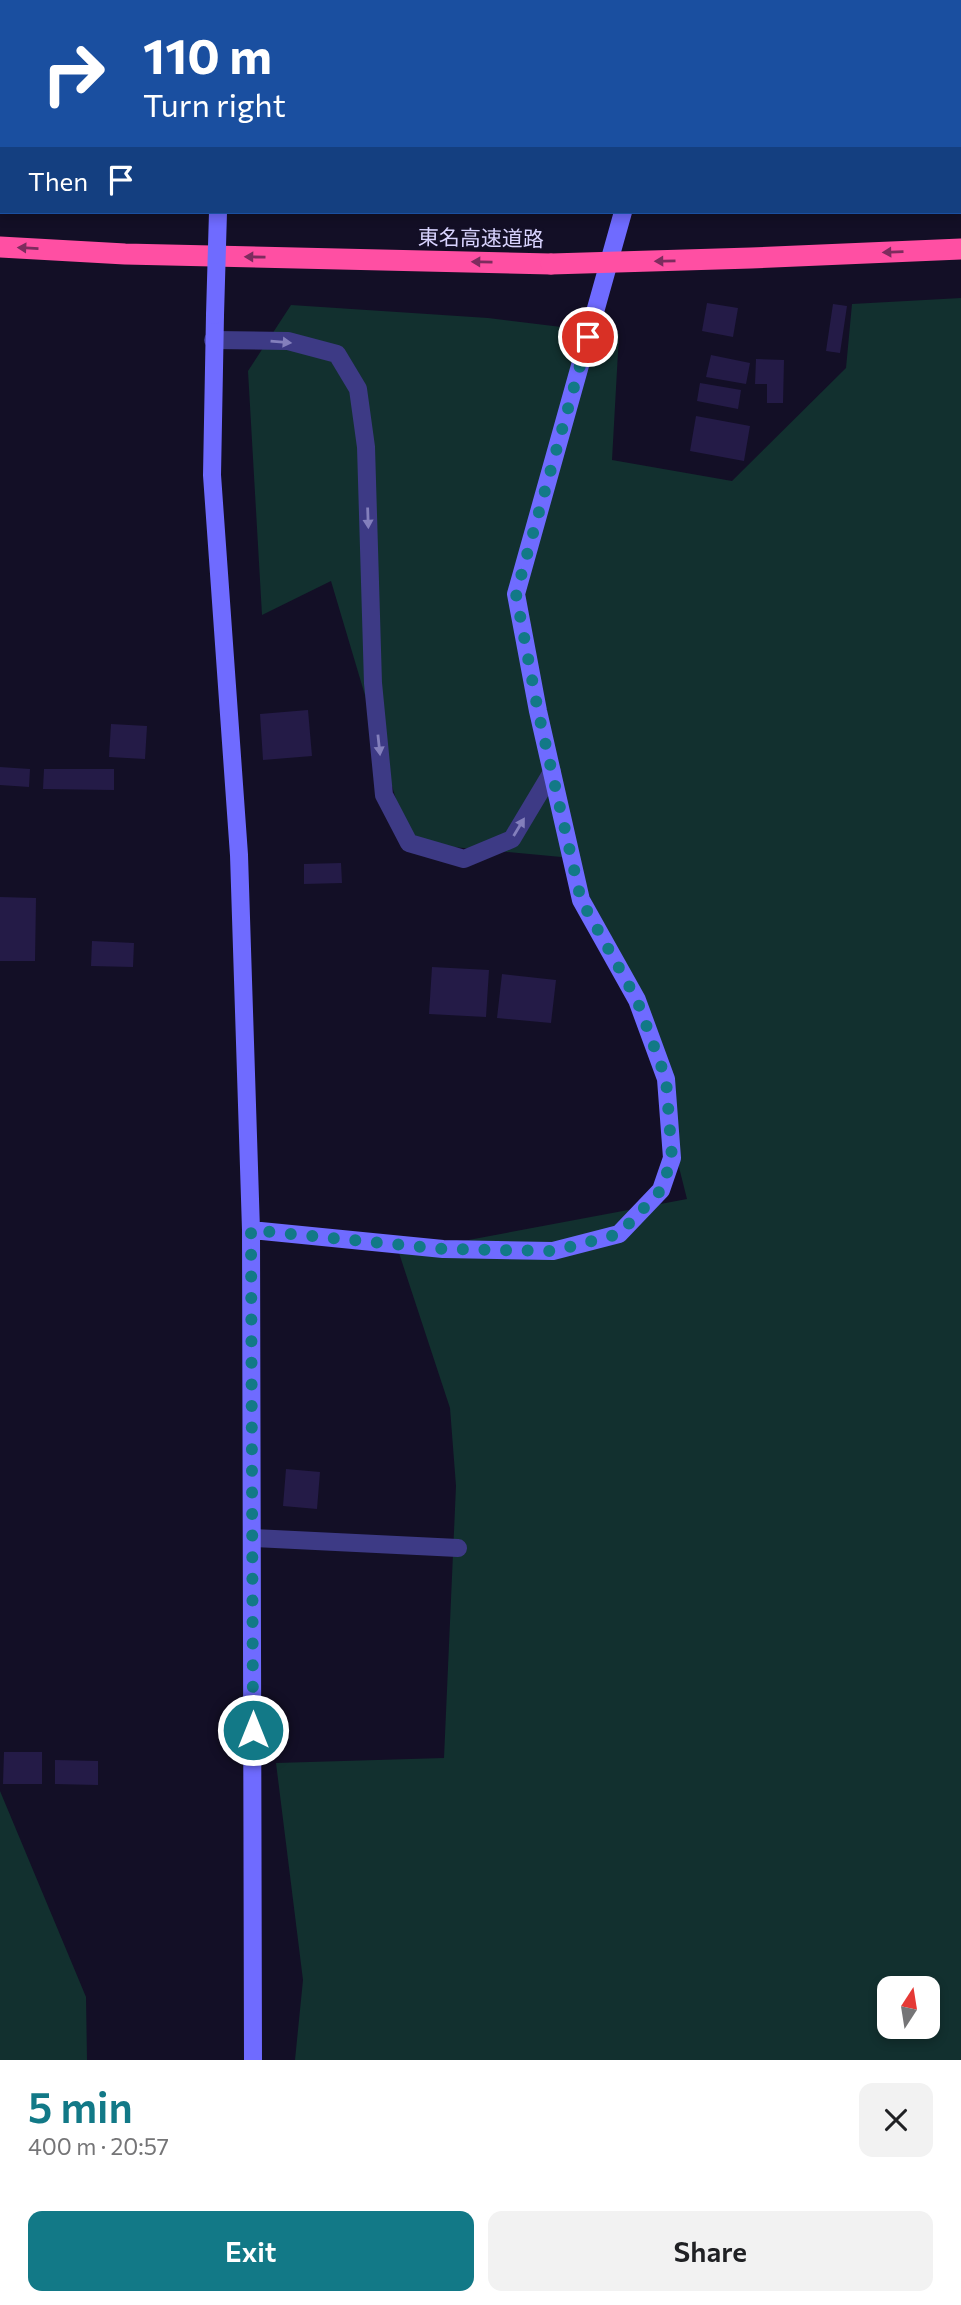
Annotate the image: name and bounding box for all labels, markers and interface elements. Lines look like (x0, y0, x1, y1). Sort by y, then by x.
text: 110 m (143, 24, 272, 84)
icon: right (28, 28, 119, 119)
text: Turn right (143, 84, 286, 124)
icon: arrive (102, 161, 140, 199)
text: Then (28, 165, 88, 196)
street label: 東名高速道路 (418, 223, 544, 251)
one-way arrow (16, 243, 38, 254)
one-way arrow (882, 247, 904, 258)
one-way arrow (244, 251, 266, 263)
one-way arrow (654, 255, 676, 266)
one-way arrow (471, 256, 493, 268)
pin (558, 307, 618, 367)
icon: arrive (569, 318, 607, 356)
one-way arrow (271, 337, 293, 348)
one-way arrow (362, 507, 374, 529)
one-way arrow (374, 734, 385, 756)
one-way arrow (513, 817, 526, 836)
position arrow (216, 1693, 290, 1767)
north arrow (877, 1976, 940, 2039)
map controls (877, 1976, 940, 2039)
text: 5 min (28, 2080, 133, 2132)
button: close (859, 2083, 933, 2157)
text: 400 m · 20:57 (28, 2132, 169, 2160)
button: Exit (28, 2211, 474, 2291)
button: Share (488, 2211, 933, 2291)

